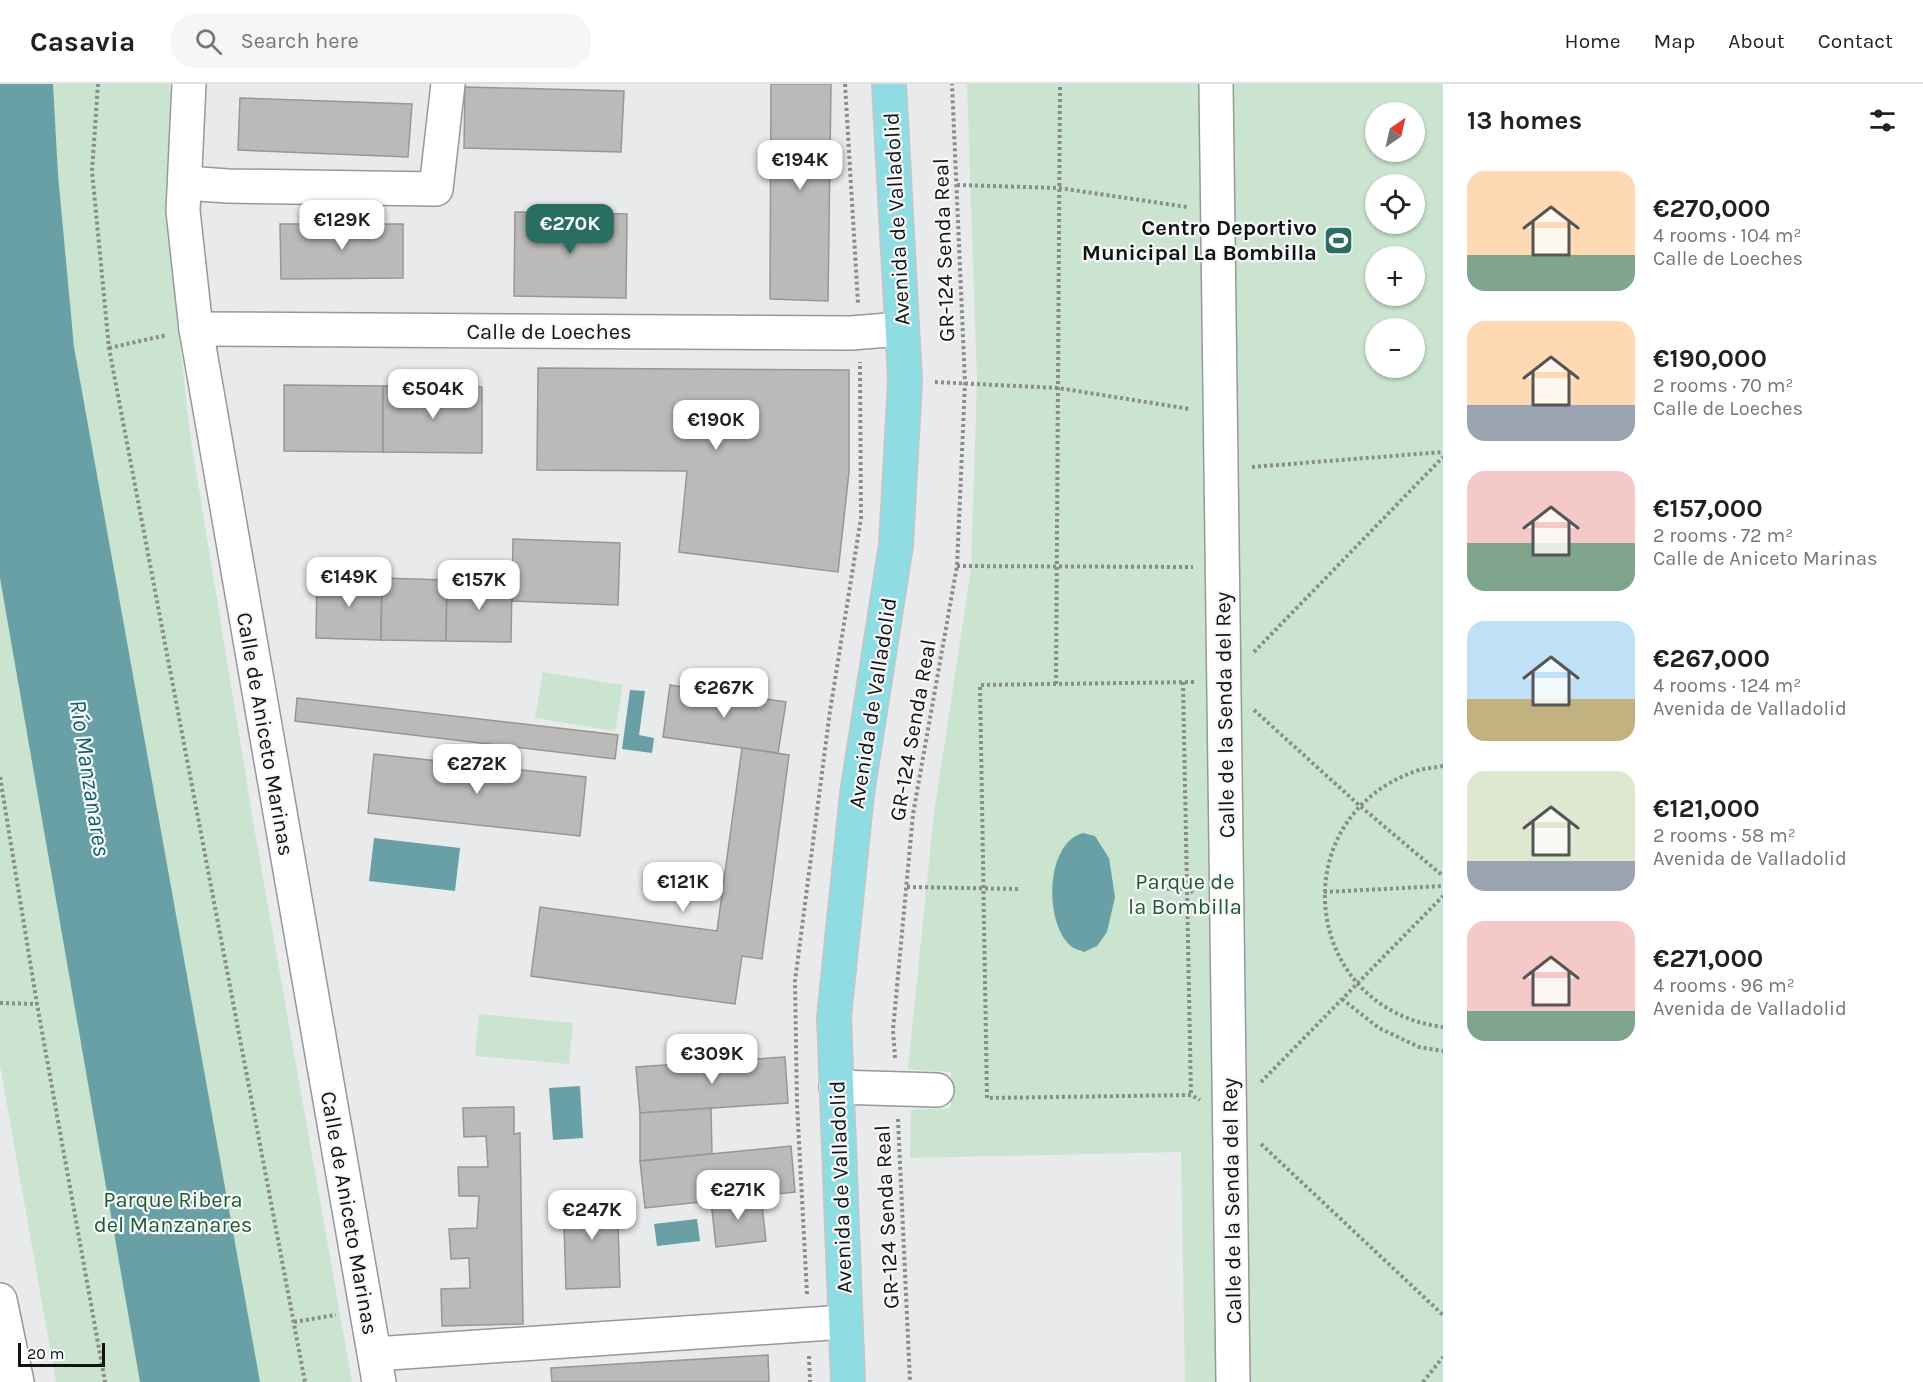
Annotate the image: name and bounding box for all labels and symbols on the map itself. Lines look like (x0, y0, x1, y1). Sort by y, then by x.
north arrow (1365, 102, 1425, 162)
street label: Avenida de Valladolid (878, 112, 916, 326)
pin: €194K (758, 140, 842, 191)
street label: GR-124 Senda Real (928, 158, 960, 342)
pin: €129K (300, 200, 384, 251)
pin: €270K (528, 204, 612, 255)
place label: Centro Deportivo Municipal La Bombilla (1082, 215, 1317, 266)
sports icon: Centro Deportivo Municipal La Bombilla (1322, 224, 1354, 256)
street label: Calle de Loeches (466, 319, 632, 345)
pin: €504K (391, 369, 475, 420)
pin: €190K (674, 400, 758, 451)
pin: €149K (307, 557, 391, 608)
pin: €157K (437, 560, 521, 611)
street label: Calle de la Senda del Rey (1210, 592, 1240, 838)
street label: Avenida de Valladolid (843, 596, 903, 811)
street label: Calle de Aniceto Marinas (231, 610, 299, 858)
street label: GR-124 Senda Real (884, 637, 942, 823)
pin: €267K (682, 668, 766, 719)
water label: Río Manzanares (64, 698, 116, 858)
pin: €272K (435, 744, 519, 795)
pin: €121K (641, 862, 725, 913)
park label: Parque de la Bombilla (1128, 869, 1242, 920)
pin: €309K (670, 1034, 754, 1085)
street label: Calle de la Senda del Rey (1217, 1078, 1247, 1324)
street label: Avenida de Valladolid (824, 1080, 858, 1294)
street label: Calle de Aniceto Marinas (315, 1089, 383, 1337)
street label: GR-124 Senda Real (869, 1124, 905, 1310)
pin: €271K (696, 1170, 780, 1221)
park label: Parque Ribera del Manzanares (94, 1187, 252, 1238)
pin: €247K (550, 1190, 634, 1241)
scale bar (18, 1340, 105, 1368)

